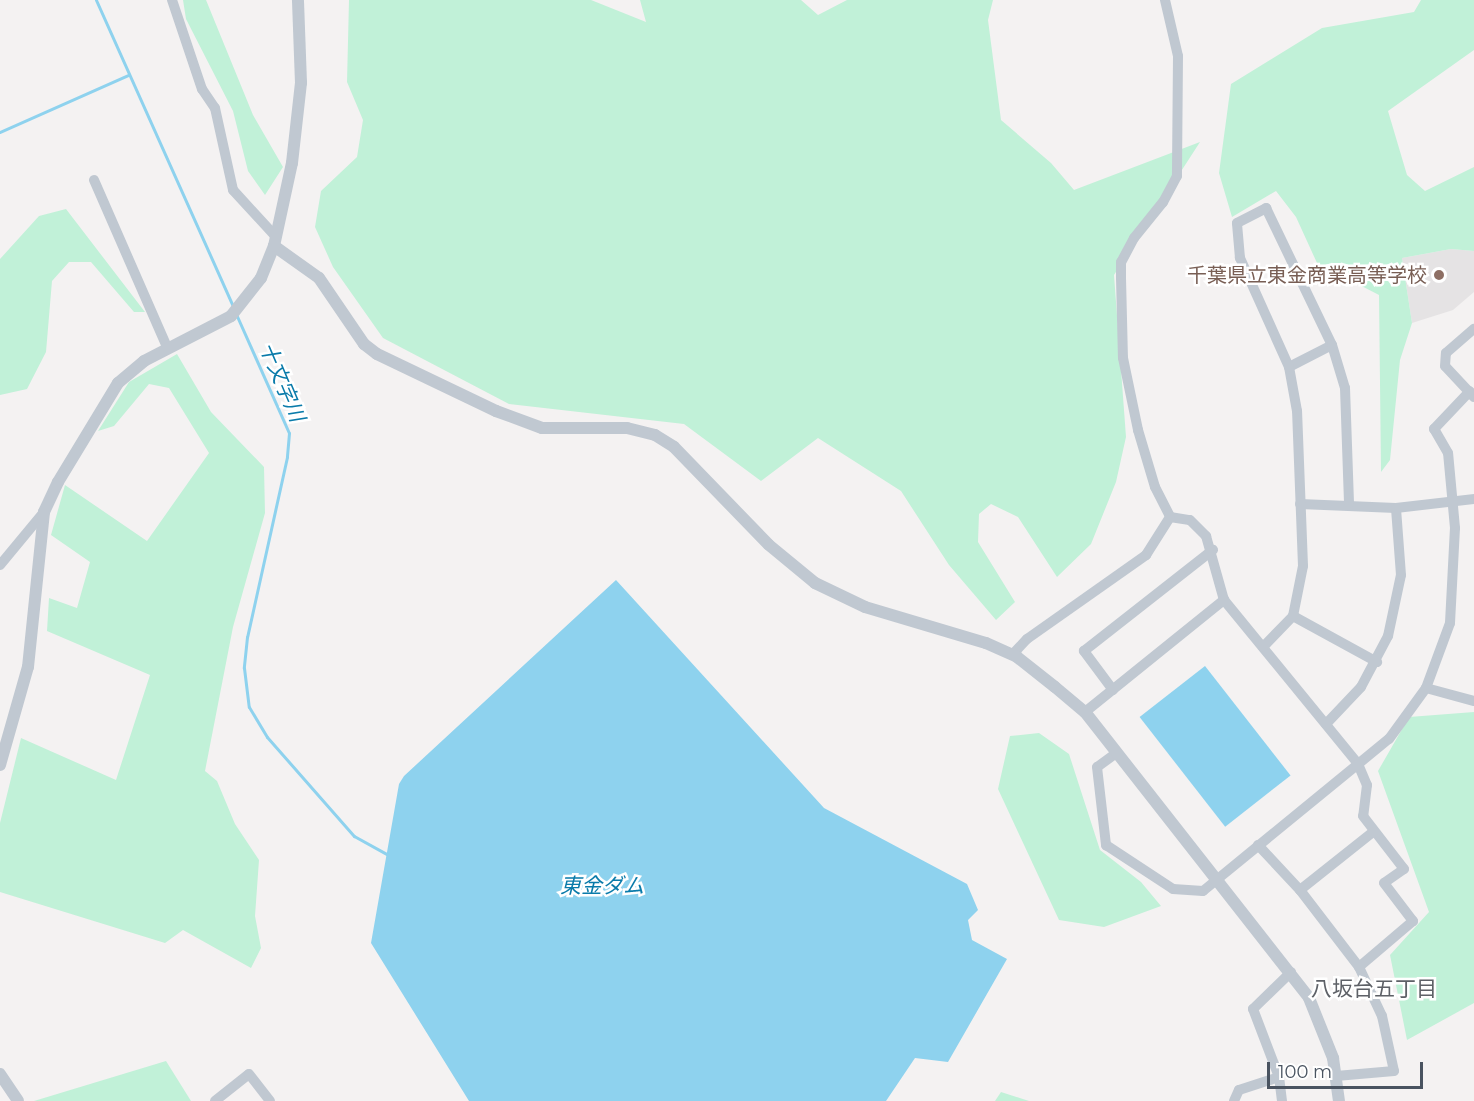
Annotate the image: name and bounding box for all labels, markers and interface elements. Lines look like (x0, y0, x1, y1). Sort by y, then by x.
place label: 千葉県立東金商業高等学校 (1187, 263, 1427, 287)
marker: 千葉県立東金商業高等学校 (1432, 268, 1446, 282)
water label: 十文字川 (254, 338, 310, 426)
water label: 東金ダム (560, 873, 644, 899)
district label: 八坂台五丁目 (1311, 976, 1437, 1002)
scale bar (1270, 1050, 1426, 1088)
text: 100 m (1278, 1061, 1332, 1083)

